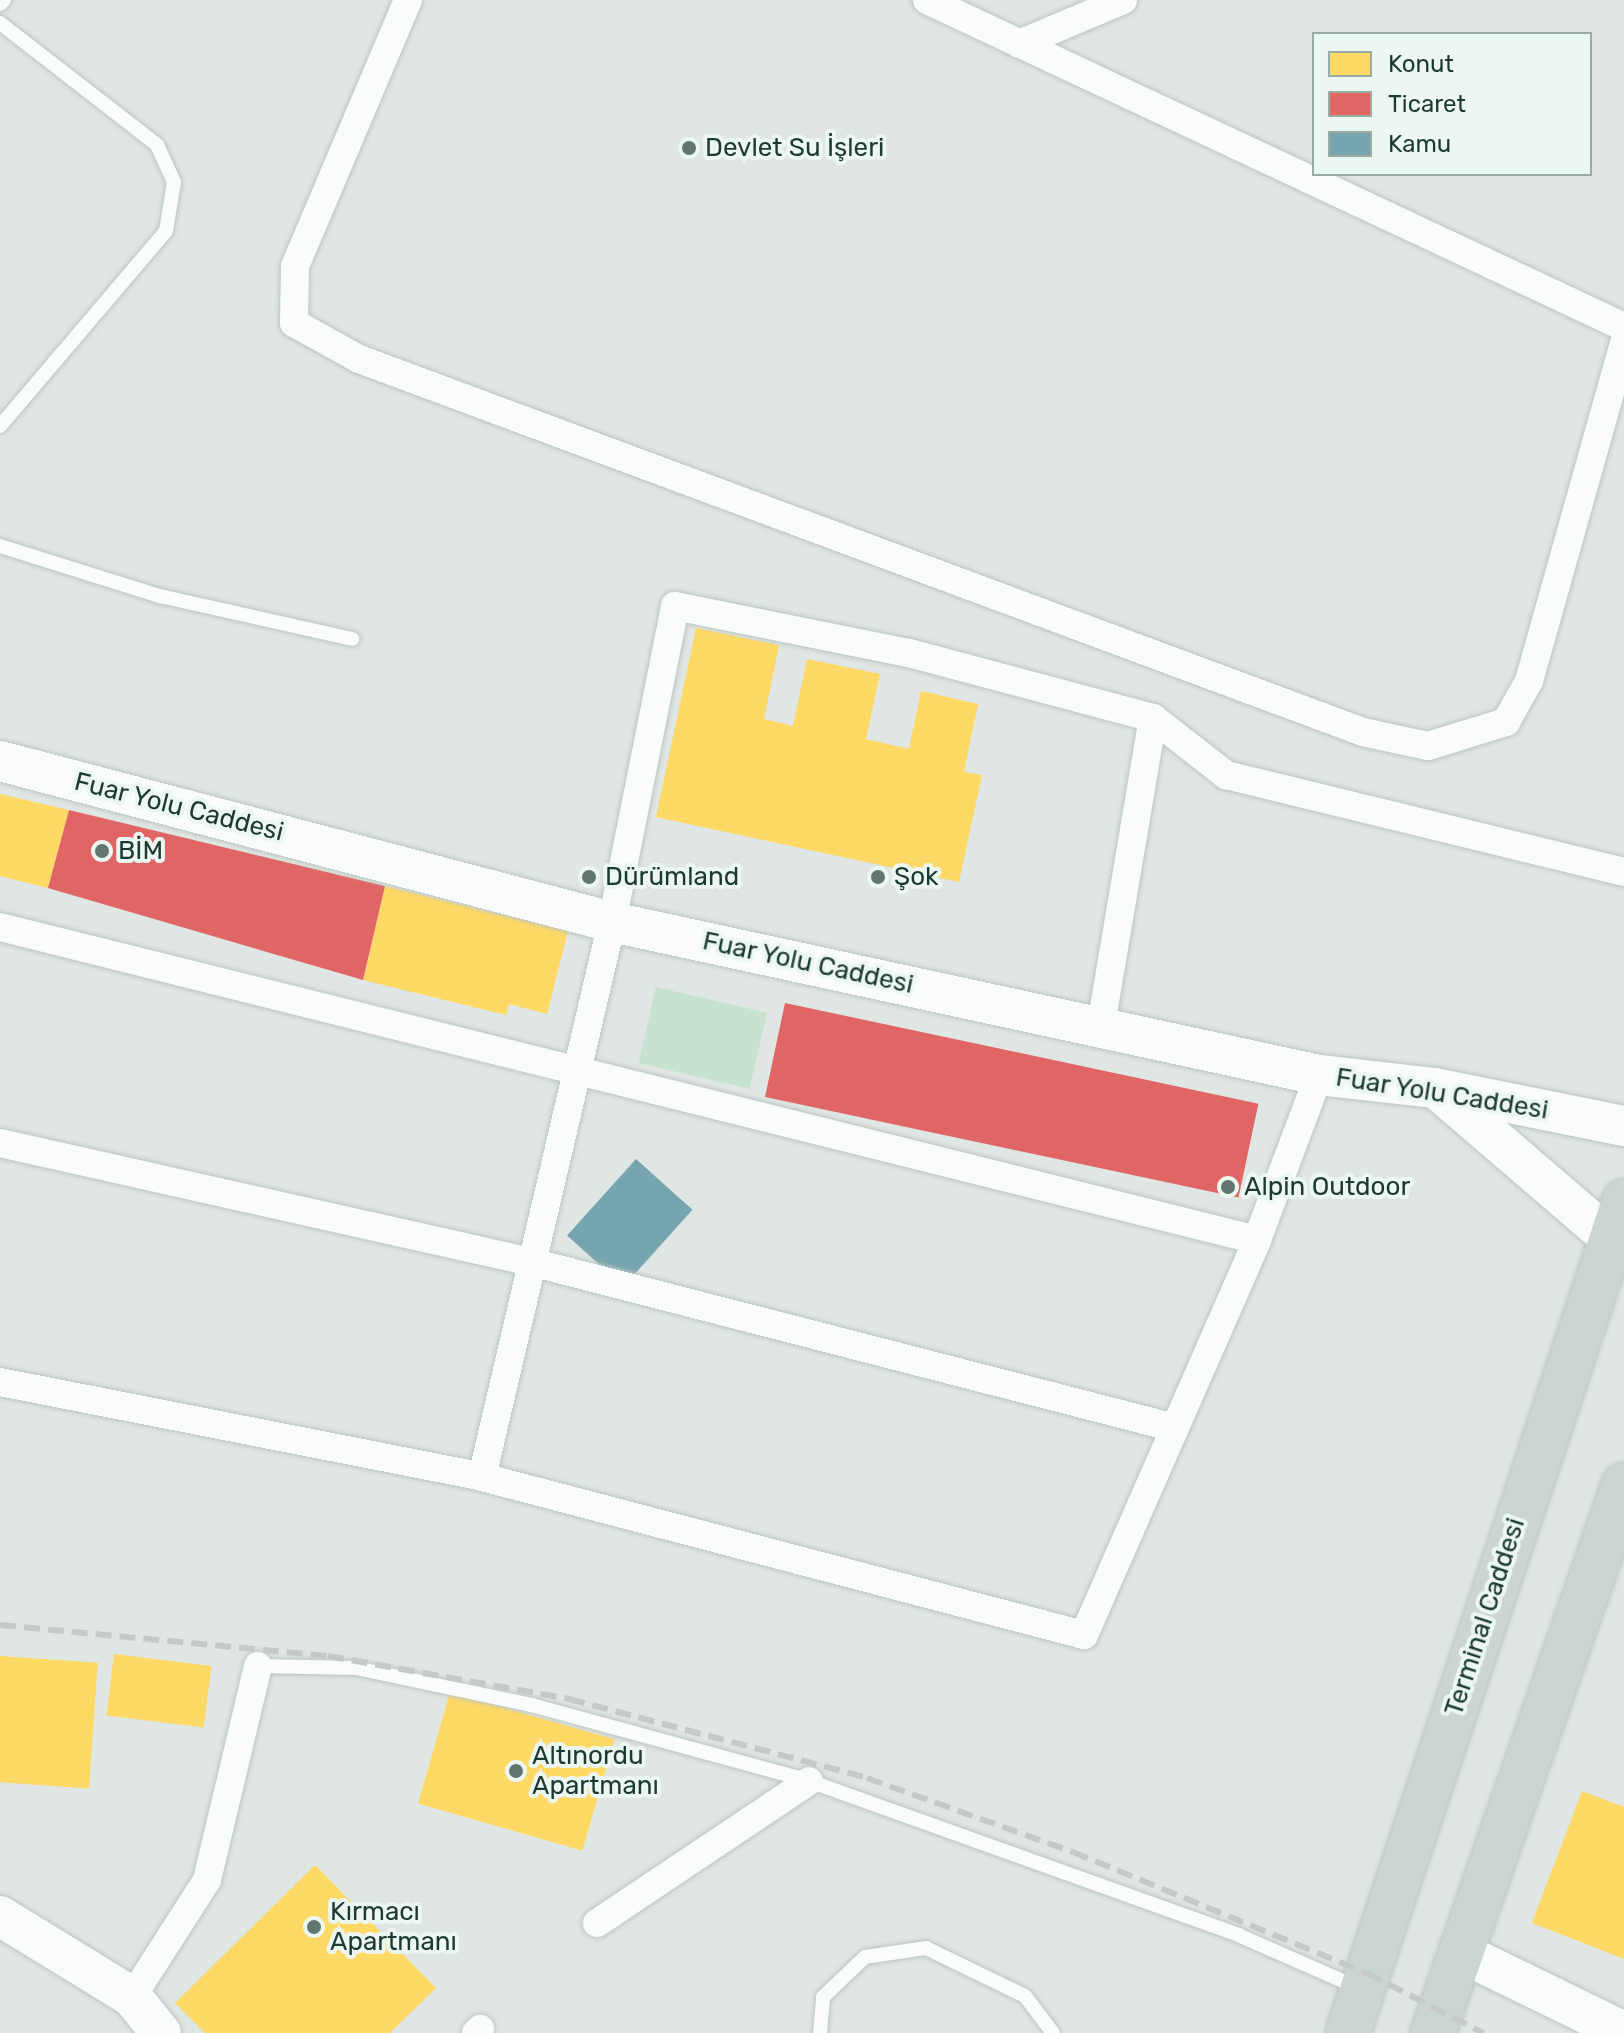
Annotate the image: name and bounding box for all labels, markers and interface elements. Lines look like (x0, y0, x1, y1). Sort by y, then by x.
legend (1312, 32, 1592, 176)
text: Konut (1388, 50, 1454, 78)
text: Ticaret (1388, 90, 1466, 118)
text: Kamu (1388, 130, 1451, 158)
place label: Devlet Su İşleri (705, 132, 884, 164)
marker: Devlet Su İşleri (680, 139, 698, 157)
street label: Fuar Yolu Caddesi (71, 766, 287, 848)
place label: BİM (118, 835, 163, 867)
marker: BİM (93, 842, 111, 860)
place label: Dürümland (605, 861, 739, 893)
place label: Şok (894, 861, 939, 893)
marker: Dürümland (580, 868, 598, 886)
marker: Şok (869, 868, 887, 886)
street label: Fuar Yolu Caddesi (699, 925, 917, 1001)
street label: Fuar Yolu Caddesi (1333, 1062, 1551, 1126)
place label: Alpin Outdoor (1244, 1171, 1410, 1203)
marker: Alpin Outdoor (1219, 1178, 1237, 1196)
street label: Terminal Caddesi (1438, 1514, 1532, 1720)
place label: Altınordu Apartmanı (532, 1740, 659, 1802)
marker: Altınordu Apartmanı (507, 1762, 525, 1780)
place label: Kırmacı Apartmanı (330, 1896, 457, 1958)
marker: Kırmacı Apartmanı (305, 1918, 323, 1936)

